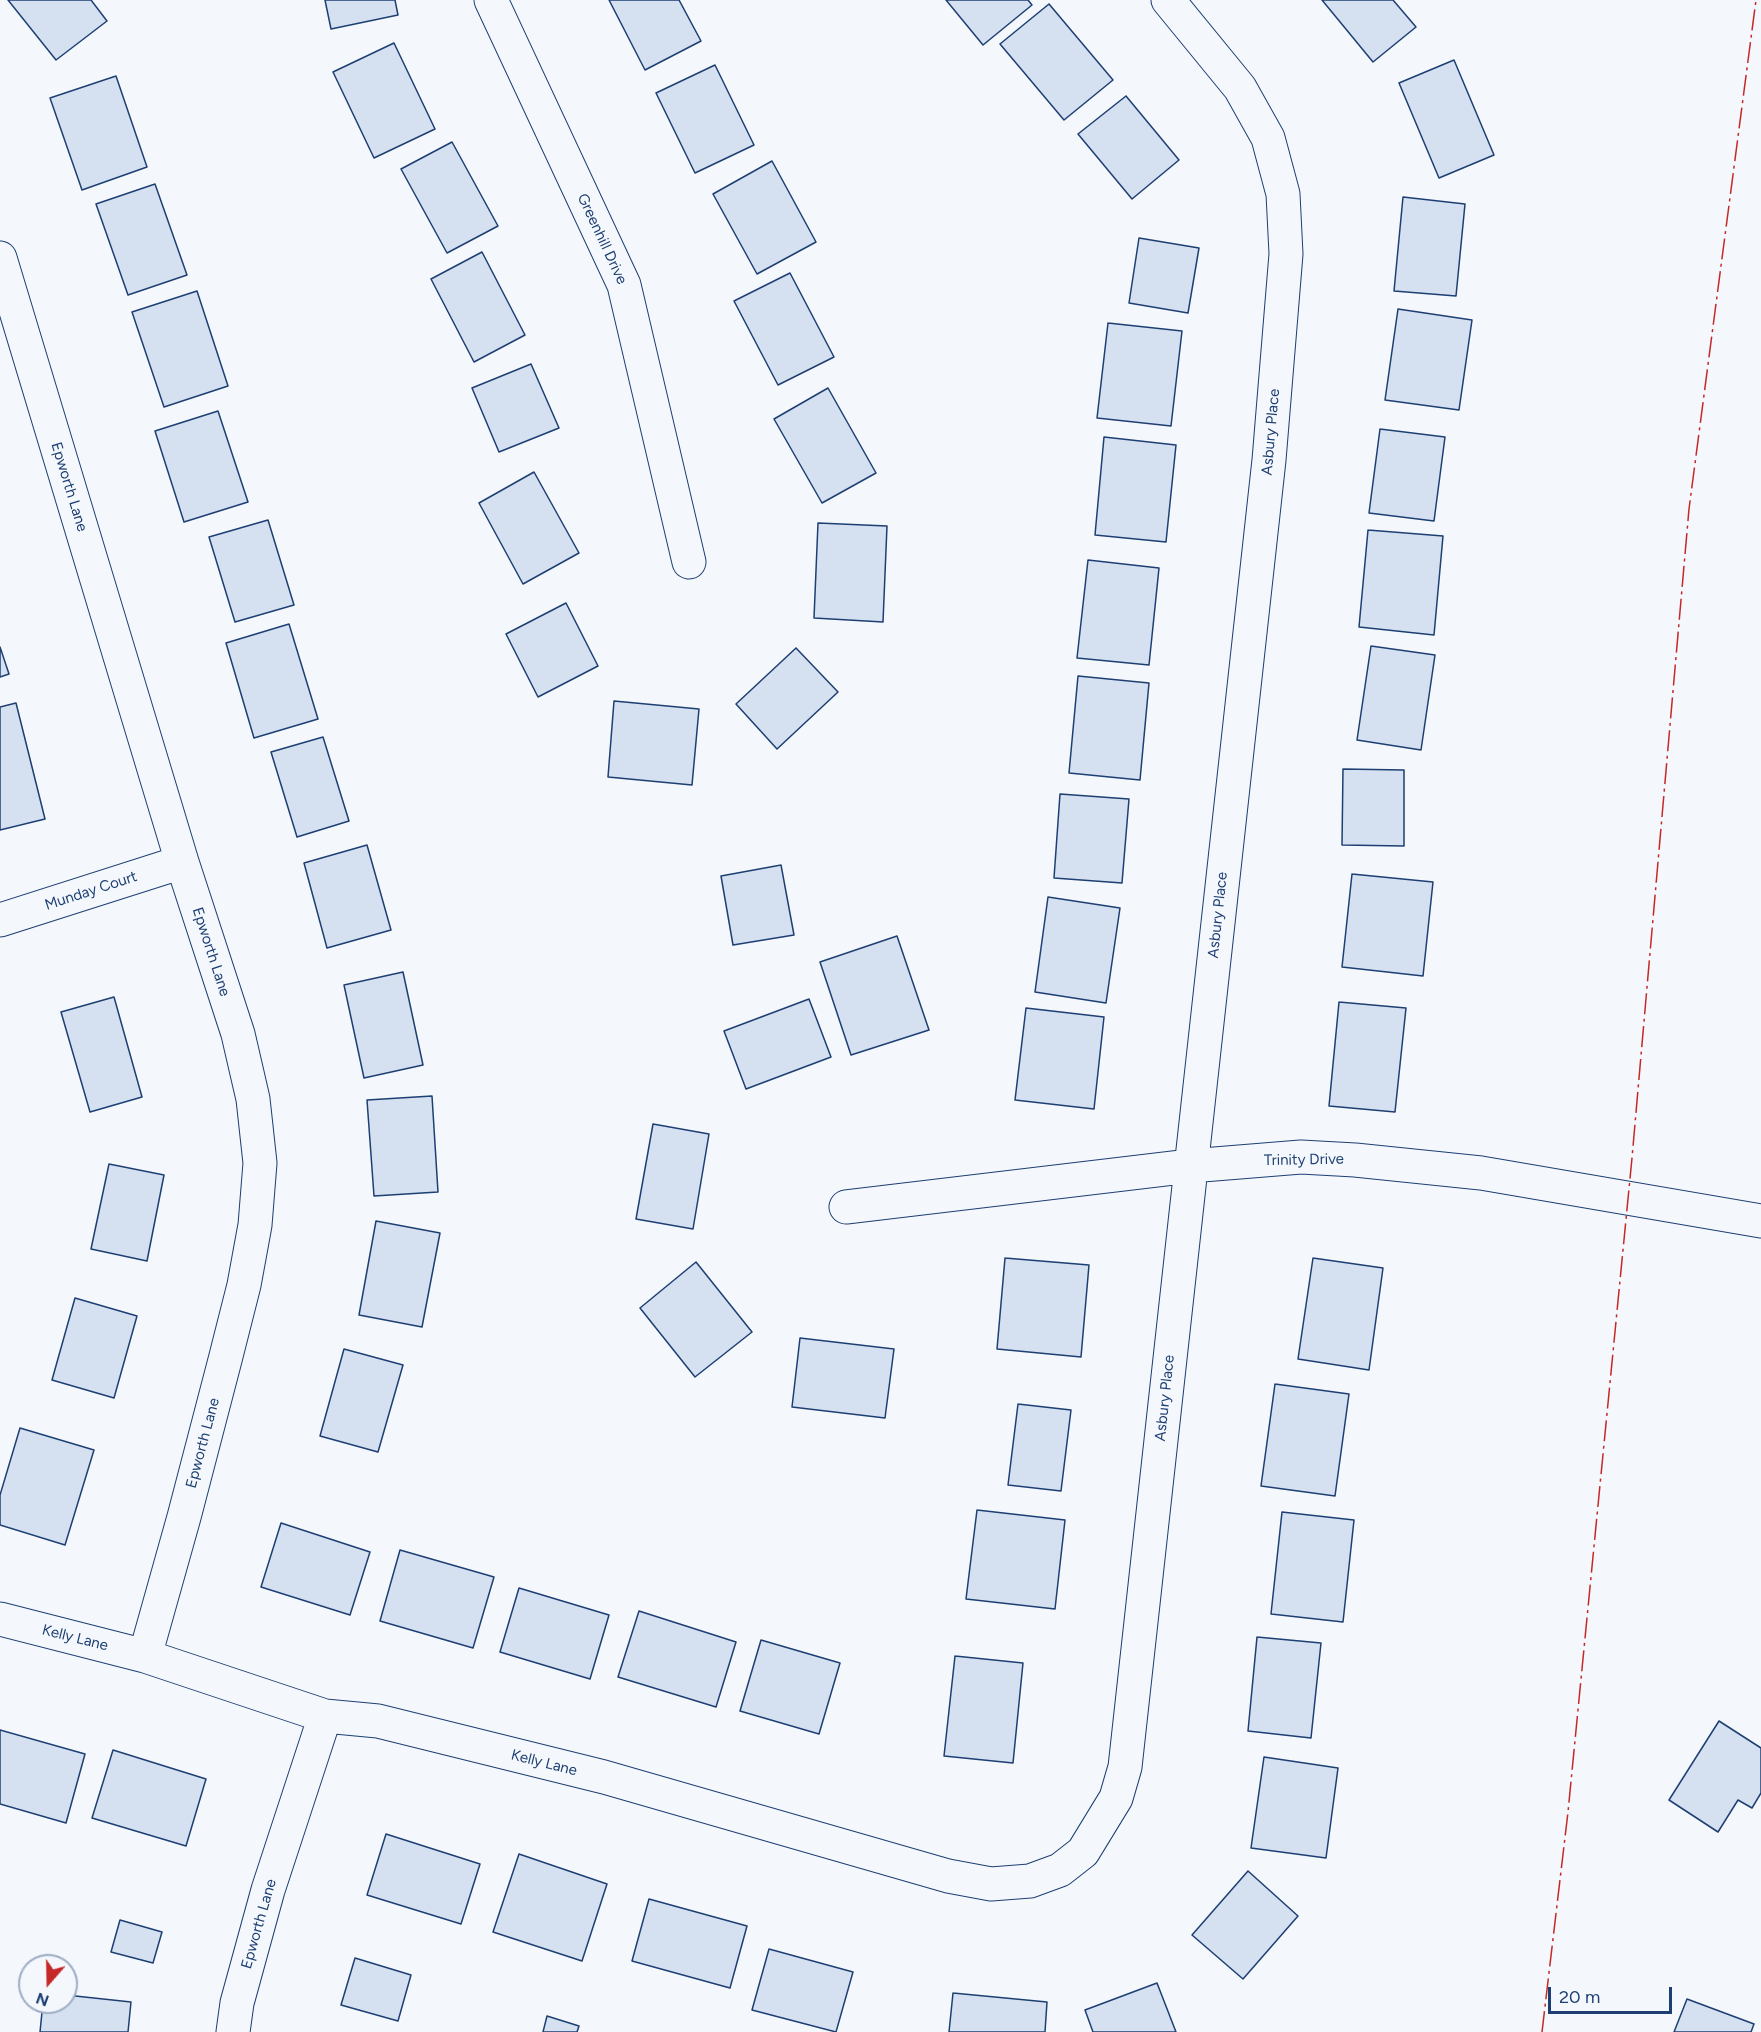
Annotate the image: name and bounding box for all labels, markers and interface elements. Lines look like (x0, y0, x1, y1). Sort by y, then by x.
street label: Greenhill Drive (573, 191, 631, 287)
street label: Asbury Place (1258, 388, 1284, 476)
street label: Epworth Lane (47, 440, 91, 534)
street label: Munday Court (43, 868, 139, 914)
street label: Asbury Place (1205, 871, 1231, 959)
street label: Epworth Lane (188, 905, 234, 999)
street label: Trinity Drive (1264, 1150, 1344, 1170)
street label: Asbury Place (1152, 1354, 1178, 1442)
street label: Epworth Lane (182, 1396, 224, 1490)
street label: Kelly Lane (40, 1621, 110, 1655)
street label: Kelly Lane (509, 1746, 579, 1780)
street label: Epworth Lane (238, 1877, 280, 1971)
north arrow (18, 1954, 78, 2014)
scale bar (1551, 1975, 1676, 2013)
text: 20 m (1559, 1986, 1600, 2008)
text: N (33, 1988, 51, 2011)

